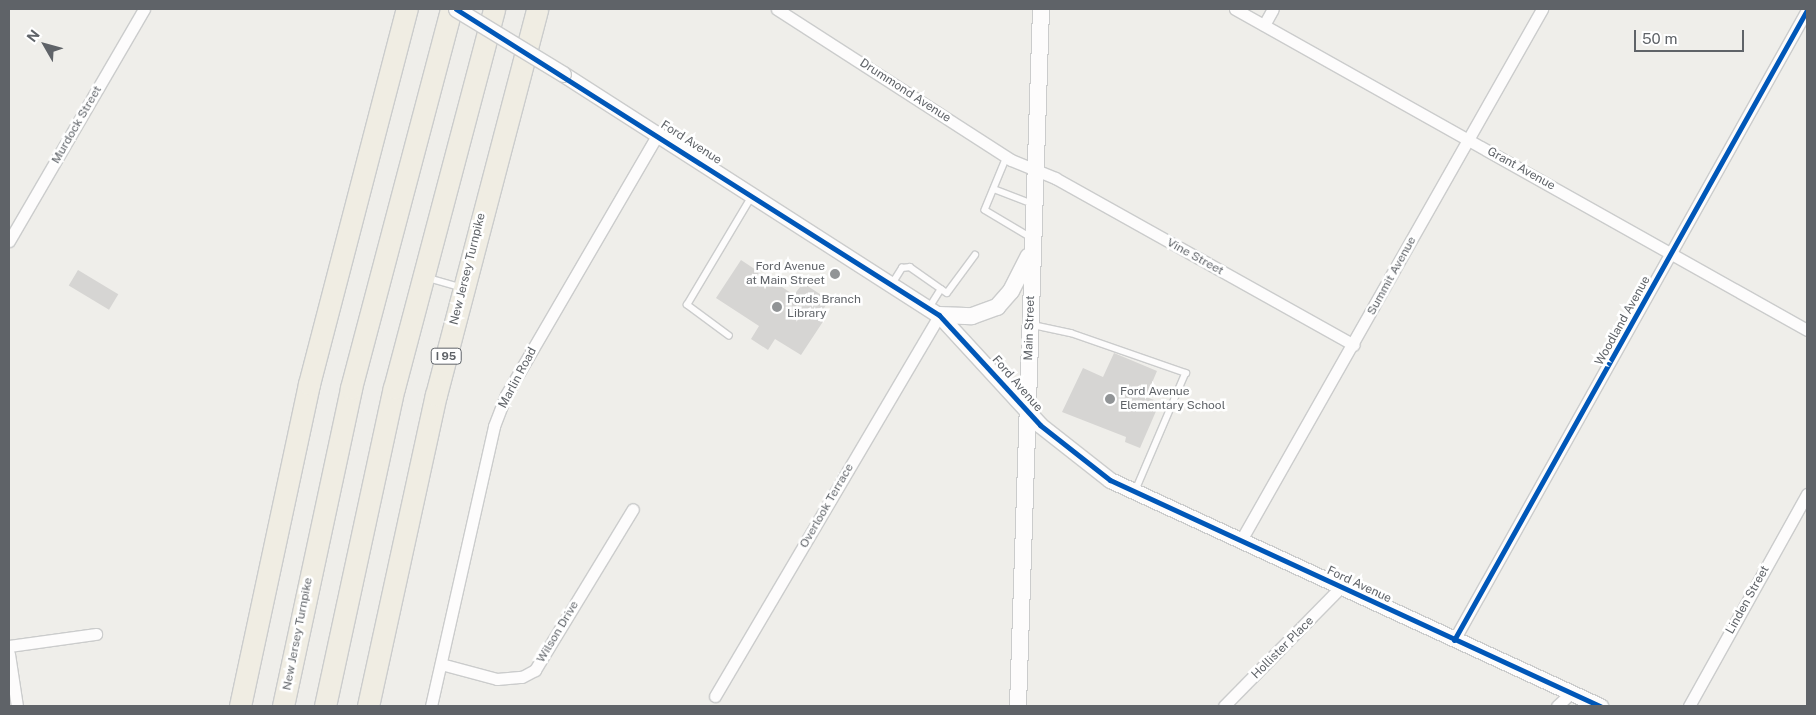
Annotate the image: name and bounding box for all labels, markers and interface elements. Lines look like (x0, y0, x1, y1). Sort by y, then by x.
north arrow (20, 20, 70, 70)
scale bar (1636, 20, 1746, 52)
text: N (23, 27, 43, 45)
text: 50 m (1642, 30, 1677, 47)
street label: Drummond Avenue (857, 56, 953, 126)
street label: Murdock Street (49, 84, 105, 166)
street label: Ford Avenue (658, 118, 724, 168)
street label: Grant Avenue (1485, 144, 1557, 194)
street label: New Jersey Turnpike (447, 212, 489, 326)
street label: Summit Avenue (1364, 234, 1420, 318)
street label: Vine Street (1164, 235, 1226, 279)
place label: Ford Avenue at Main Street (746, 260, 825, 288)
marker: Ford Avenue at Main Street (829, 268, 841, 280)
street label: Woodland Avenue (1592, 274, 1654, 368)
place label: Fords Branch Library (787, 293, 861, 321)
street label: Main Street (1022, 295, 1038, 361)
marker: Fords Branch Library (771, 301, 783, 313)
street label: Marlin Road (496, 345, 540, 411)
road number: I 95 (430, 348, 462, 364)
street label: Ford Avenue (989, 353, 1045, 415)
place label: Ford Avenue Elementary School (1120, 385, 1225, 413)
marker: Ford Avenue Elementary School (1104, 393, 1116, 405)
street label: Overlook Terrace (797, 461, 857, 551)
street label: Linden Street (1723, 563, 1773, 637)
street label: Ford Avenue (1324, 564, 1394, 606)
street label: New Jersey Turnpike (280, 576, 316, 692)
street label: Wilson Drive (534, 599, 582, 665)
street label: Hollister Place (1249, 614, 1317, 682)

